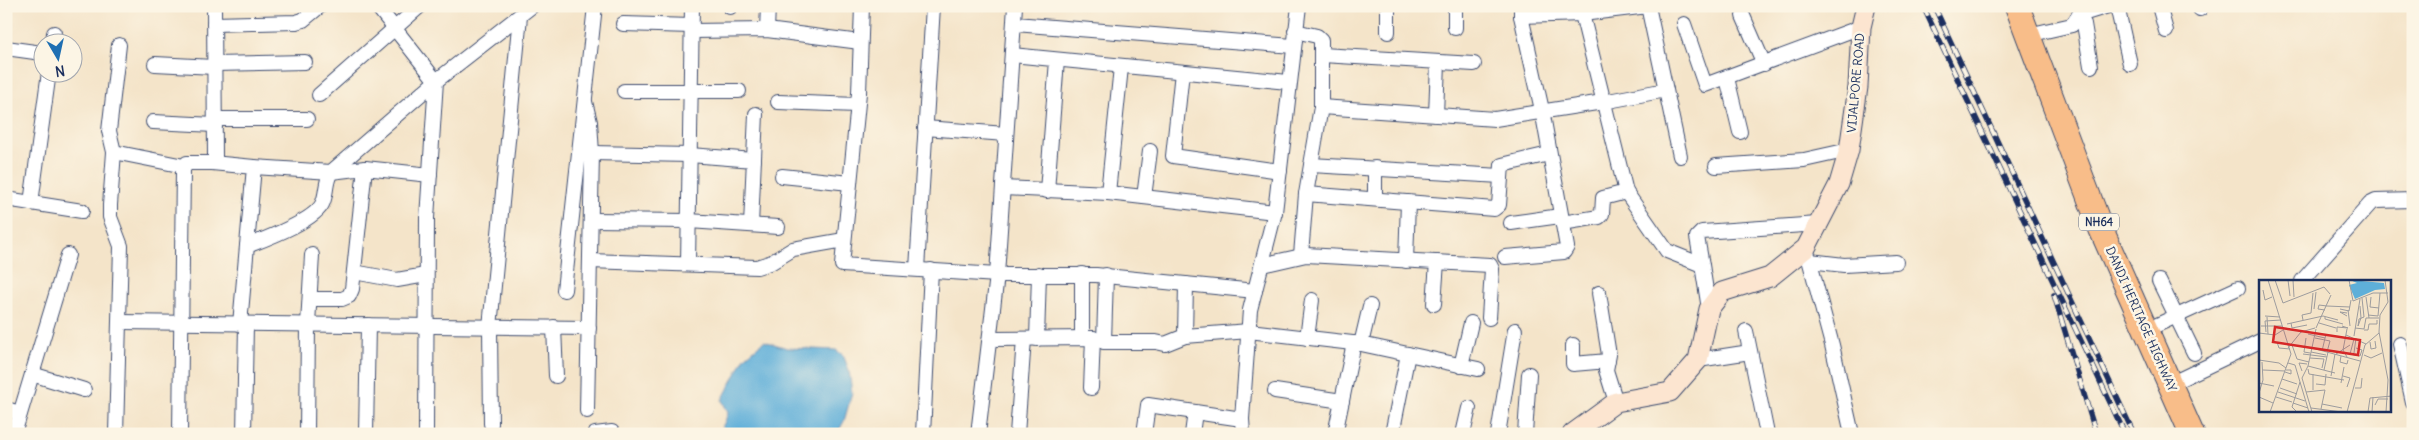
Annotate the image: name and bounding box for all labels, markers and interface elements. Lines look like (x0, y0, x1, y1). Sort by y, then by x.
north arrow (32, 32, 82, 82)
street label: VIJALPORE ROAD (1844, 32, 1867, 134)
text: N (54, 61, 66, 80)
road number: NH64 (2079, 213, 2119, 230)
street label: DANDI HERITAGE HIGHWAY (2103, 244, 2180, 394)
inset map (2259, 280, 2392, 412)

